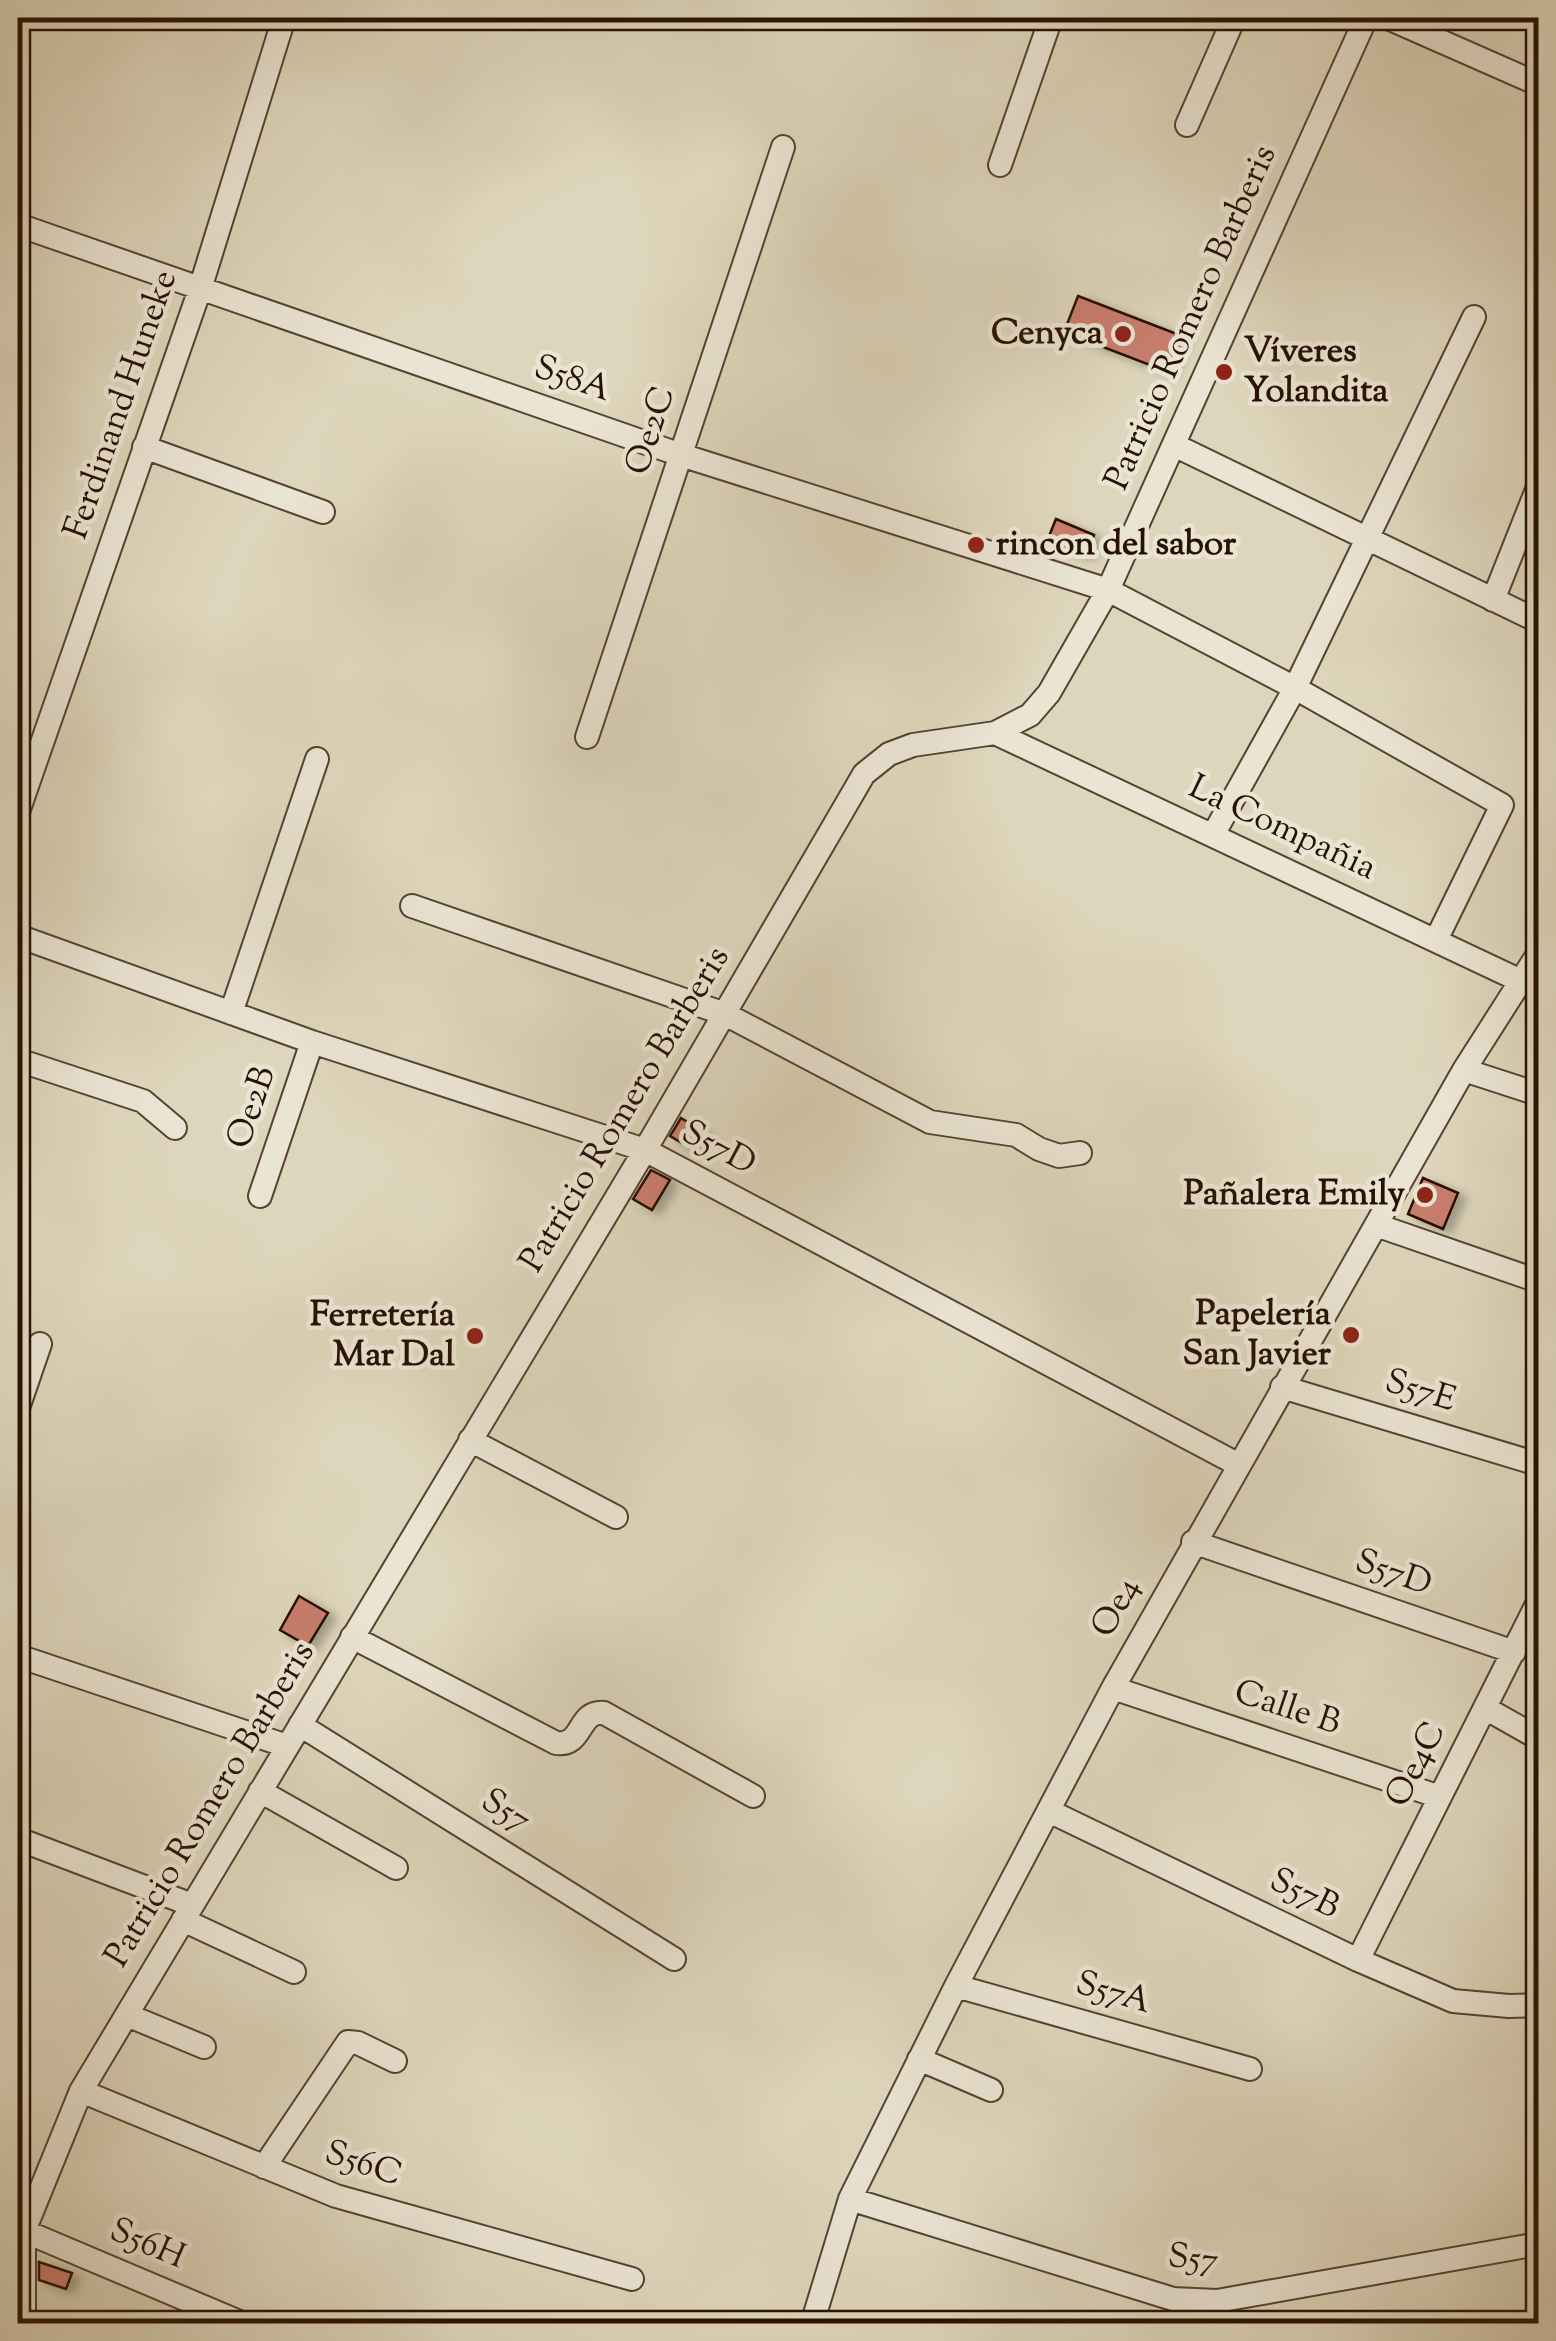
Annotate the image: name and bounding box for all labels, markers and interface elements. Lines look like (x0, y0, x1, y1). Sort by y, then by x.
street label: Patricio Romero Barberis (1093, 137, 1291, 499)
street label: Ferdinand Huneke (52, 264, 192, 546)
place label: Cenyca (991, 309, 1103, 360)
marker: Cenyca (1112, 323, 1134, 345)
place label: Víveres Yolandita (1244, 327, 1388, 418)
street label: S58A (527, 343, 617, 417)
marker: Víveres Yolandita (1213, 361, 1235, 383)
street label: Oe2C (614, 380, 690, 482)
place label: rincon del sabor (996, 520, 1237, 571)
marker: rincon del sabor (965, 534, 987, 556)
street label: La Compañia (1180, 763, 1384, 895)
street label: Patricio Romero Barberis (508, 937, 744, 1283)
street label: Oe2B (215, 1060, 291, 1156)
street label: S57D (672, 1108, 764, 1190)
place label: Pañalera Emily (1183, 1170, 1406, 1221)
marker: Pañalera Emily (1414, 1184, 1436, 1206)
place label: Papelería San Javier (1183, 1290, 1332, 1381)
place label: Ferretería Mar Dal (310, 1291, 455, 1382)
marker: Papelería San Javier (1340, 1324, 1362, 1346)
marker: Ferretería Mar Dal (464, 1325, 486, 1347)
street label: S57E (1378, 1357, 1462, 1427)
street label: S57D (1348, 1537, 1438, 1611)
street label: Oe4 (1080, 1568, 1154, 1648)
street label: Patricio Romero Barberis (93, 1632, 329, 1978)
street label: Calle B (1227, 1668, 1347, 1750)
street label: Oe4C (1374, 1713, 1460, 1817)
street label: S57 (470, 1777, 540, 1847)
street label: S57B (1260, 1856, 1348, 1934)
street label: S57A (1069, 1959, 1157, 2029)
street label: S56C (318, 2129, 408, 2201)
street label: S56H (101, 2206, 193, 2284)
street label: S57 (1165, 2232, 1221, 2288)

